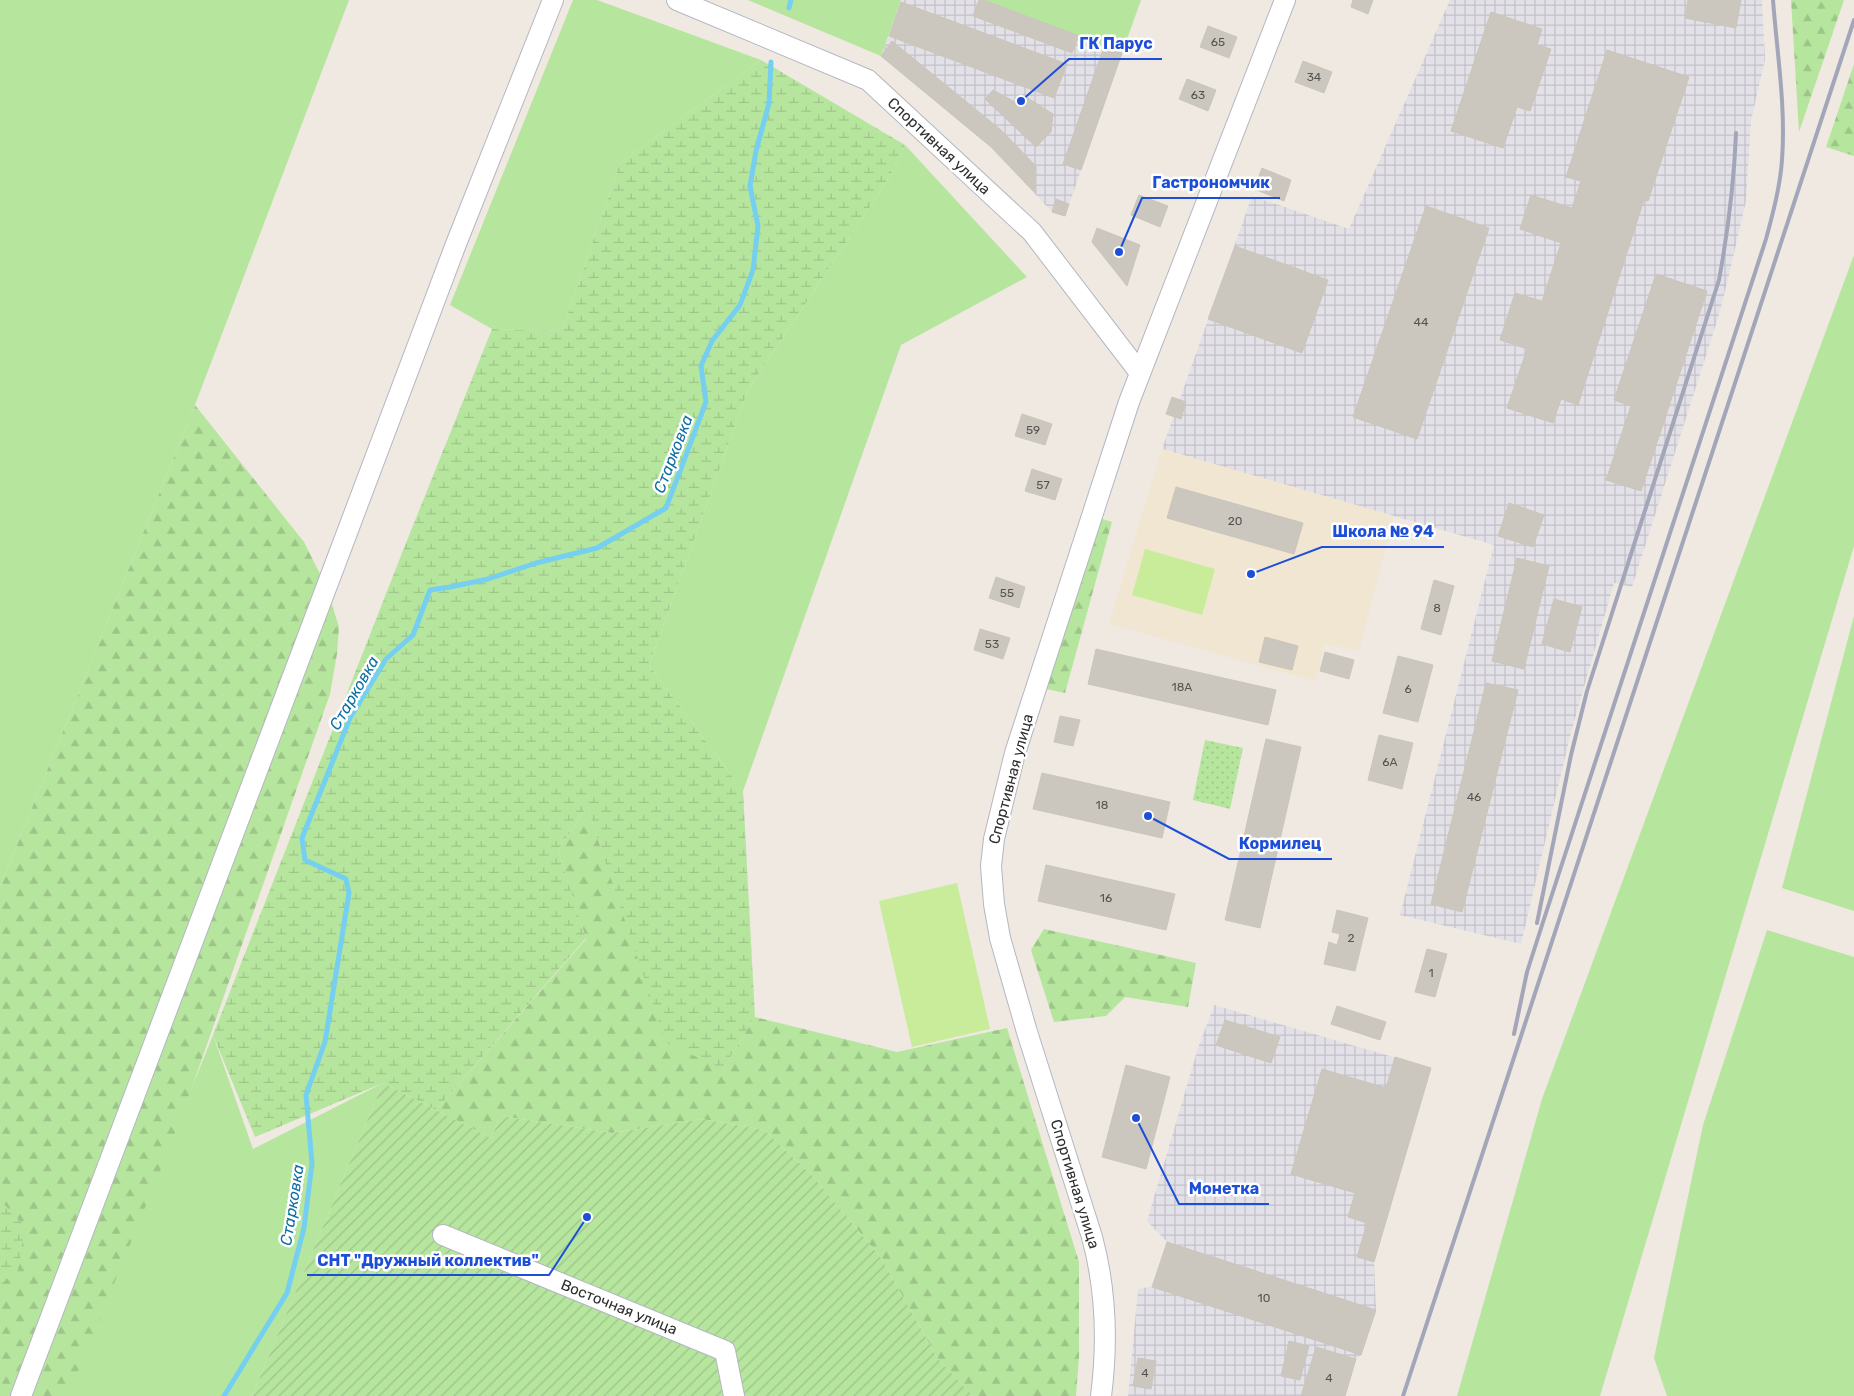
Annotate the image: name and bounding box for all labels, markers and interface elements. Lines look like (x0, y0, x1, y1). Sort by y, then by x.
callout: ГК Парус (1069, 28, 1162, 59)
text: ГК Парус (1079, 34, 1153, 53)
house number: 65 (1211, 35, 1225, 49)
house number: 34 (1307, 70, 1322, 84)
house number: 63 (1191, 88, 1205, 102)
street label: Спортивная улица (884, 94, 994, 198)
callout: Гастрономчик (1142, 167, 1280, 198)
text: Гастрономчик (1152, 173, 1270, 192)
house number: 44 (1414, 315, 1429, 329)
water label: Старковка (649, 412, 697, 496)
house number: 59 (1026, 423, 1040, 437)
house number: 57 (1036, 478, 1050, 492)
house number: 20 (1228, 514, 1242, 528)
callout: Школа № 94 (1322, 516, 1444, 547)
text: Школа № 94 (1332, 522, 1434, 541)
house number: 55 (1000, 586, 1014, 600)
house number: 8 (1433, 601, 1441, 615)
house number: 53 (985, 637, 999, 651)
water label: Старковка (325, 653, 383, 733)
house number: 18А (1172, 680, 1192, 694)
house number: 6 (1404, 682, 1412, 696)
street label: Спортивная улица (985, 712, 1037, 846)
house number: 6А (1382, 755, 1398, 769)
house number: 46 (1467, 790, 1481, 804)
house number: 18 (1096, 798, 1108, 812)
callout: Кормилец (1229, 828, 1332, 859)
text: Кормилец (1239, 834, 1322, 853)
house number: 16 (1100, 891, 1112, 905)
house number: 2 (1347, 931, 1355, 945)
house number: 1 (1428, 966, 1434, 980)
street label: Спортивная улица (1047, 1117, 1103, 1251)
water label: Старковка (276, 1163, 308, 1247)
callout: Монетка (1179, 1173, 1269, 1204)
text: Монетка (1189, 1179, 1259, 1198)
callout: СНТ "Дружный коллектив" (307, 1244, 549, 1275)
text: СНТ "Дружный коллектив" (317, 1251, 539, 1270)
street label: Восточная улица (558, 1275, 680, 1339)
house number: 10 (1258, 1291, 1270, 1305)
house number: 4 (1141, 1366, 1149, 1380)
house number: 4 (1325, 1371, 1333, 1385)

